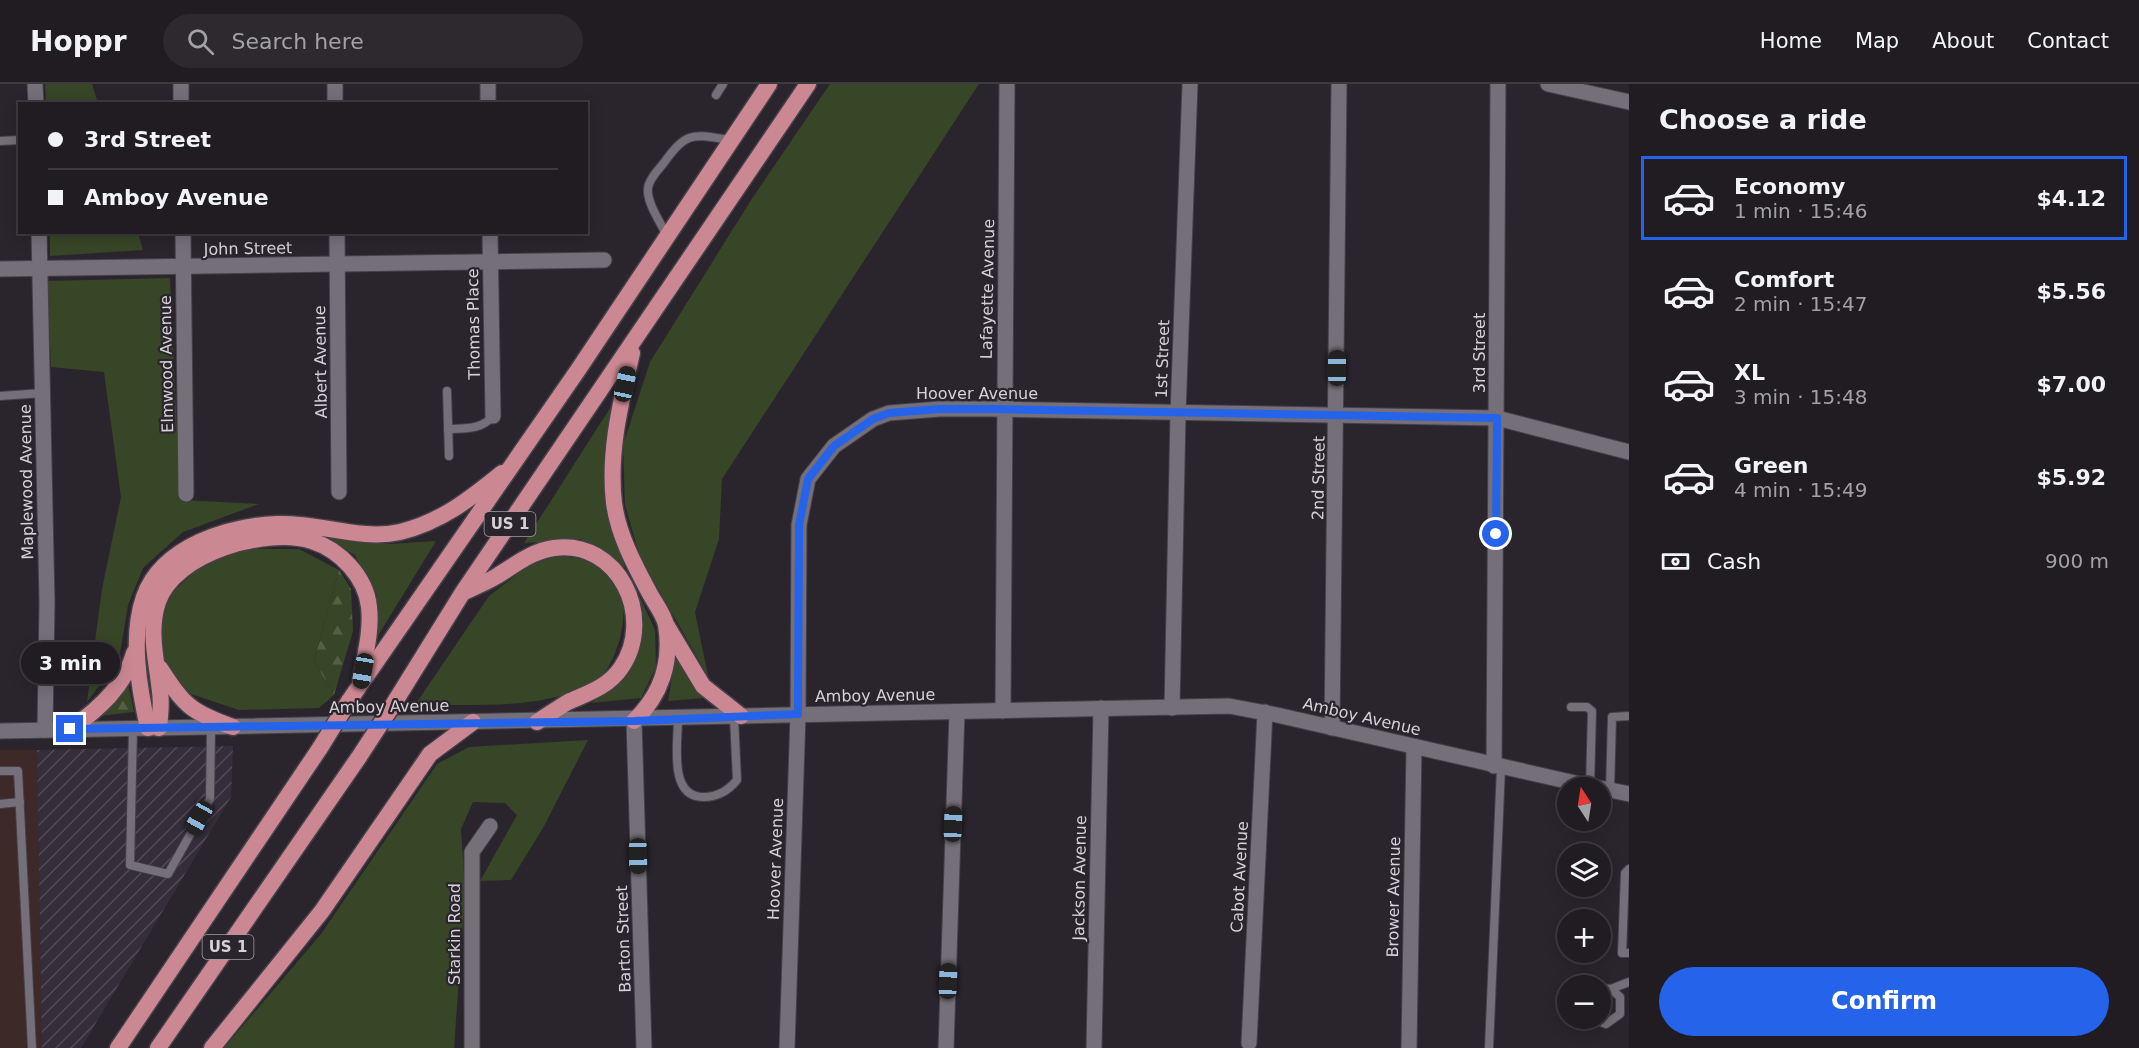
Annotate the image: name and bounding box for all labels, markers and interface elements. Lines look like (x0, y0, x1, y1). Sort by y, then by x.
search box (163, 14, 583, 68)
text: Hoppr (30, 25, 127, 58)
icon: search (184, 25, 217, 58)
text: Search here (232, 29, 364, 54)
text: Home (1760, 29, 1822, 53)
text: Map (1855, 29, 1899, 53)
text: About (1932, 29, 1994, 53)
text: Contact (2027, 29, 2109, 53)
text: Choose a ride (1659, 104, 1867, 135)
text: 3rd Street (84, 127, 211, 152)
icon: car (1662, 171, 1716, 225)
text: Economy (1734, 174, 1845, 199)
text: Amboy Avenue (84, 185, 269, 210)
text: $4.12 (2036, 186, 2106, 211)
text: 1 min · 15:46 (1734, 199, 1868, 223)
street label: Lafayette Avenue (977, 219, 998, 359)
street label: John Street (203, 238, 292, 259)
icon: car (1662, 264, 1716, 318)
text: Comfort (1734, 267, 1834, 292)
street label: Thomas Place (463, 268, 484, 381)
text: $5.56 (2036, 279, 2106, 304)
text: 2 min · 15:47 (1734, 292, 1868, 316)
street label: Elmwood Avenue (156, 295, 177, 433)
street label: Albert Avenue (310, 305, 331, 419)
street label: 3rd Street (1470, 313, 1489, 393)
street label: 1st Street (1152, 319, 1173, 399)
car (1328, 350, 1346, 386)
icon: car (1662, 357, 1716, 411)
text: XL (1734, 360, 1765, 385)
car (612, 365, 638, 403)
text: $7.00 (2036, 372, 2106, 397)
street label: Hoover Avenue (916, 384, 1038, 403)
text: 3 min · 15:48 (1734, 385, 1868, 409)
street label: Maplewood Avenue (16, 404, 37, 560)
street label: 2nd Street (1308, 436, 1329, 520)
icon: car (1662, 450, 1716, 504)
text: Green (1734, 453, 1808, 478)
text: $5.92 (2036, 465, 2106, 490)
text: 4 min · 15:49 (1734, 478, 1868, 502)
road number: US 1 (484, 512, 536, 536)
route start (1482, 520, 1509, 547)
icon: cash (1659, 545, 1692, 578)
text: Cash (1707, 549, 1761, 574)
text: 900 m (2045, 549, 2109, 573)
callout: 3 min (20, 642, 119, 684)
text: 3 min (39, 651, 102, 675)
car (351, 652, 375, 690)
street label: Amboy Avenue (815, 685, 935, 706)
street label: Amboy Avenue (1301, 694, 1423, 739)
street label: Amboy Avenue (329, 696, 449, 717)
route end (56, 715, 83, 742)
north arrow (1557, 777, 1611, 831)
map controls (1557, 777, 1611, 1029)
car (182, 798, 216, 838)
street label: Hoover Avenue (764, 798, 787, 920)
car (943, 806, 963, 842)
street label: Jackson Avenue (1069, 815, 1090, 942)
street label: Cabot Avenue (1227, 821, 1252, 933)
street label: Brower Avenue (1383, 836, 1404, 958)
car (629, 838, 647, 874)
button: layers (1557, 843, 1611, 897)
street label: Starkin Road (445, 883, 464, 985)
street label: Barton Street (612, 885, 635, 993)
button: + (1557, 909, 1611, 963)
road number: US 1 (202, 935, 254, 959)
car (938, 963, 958, 999)
button: Confirm (1659, 967, 2109, 1036)
button: − (1557, 975, 1611, 1029)

